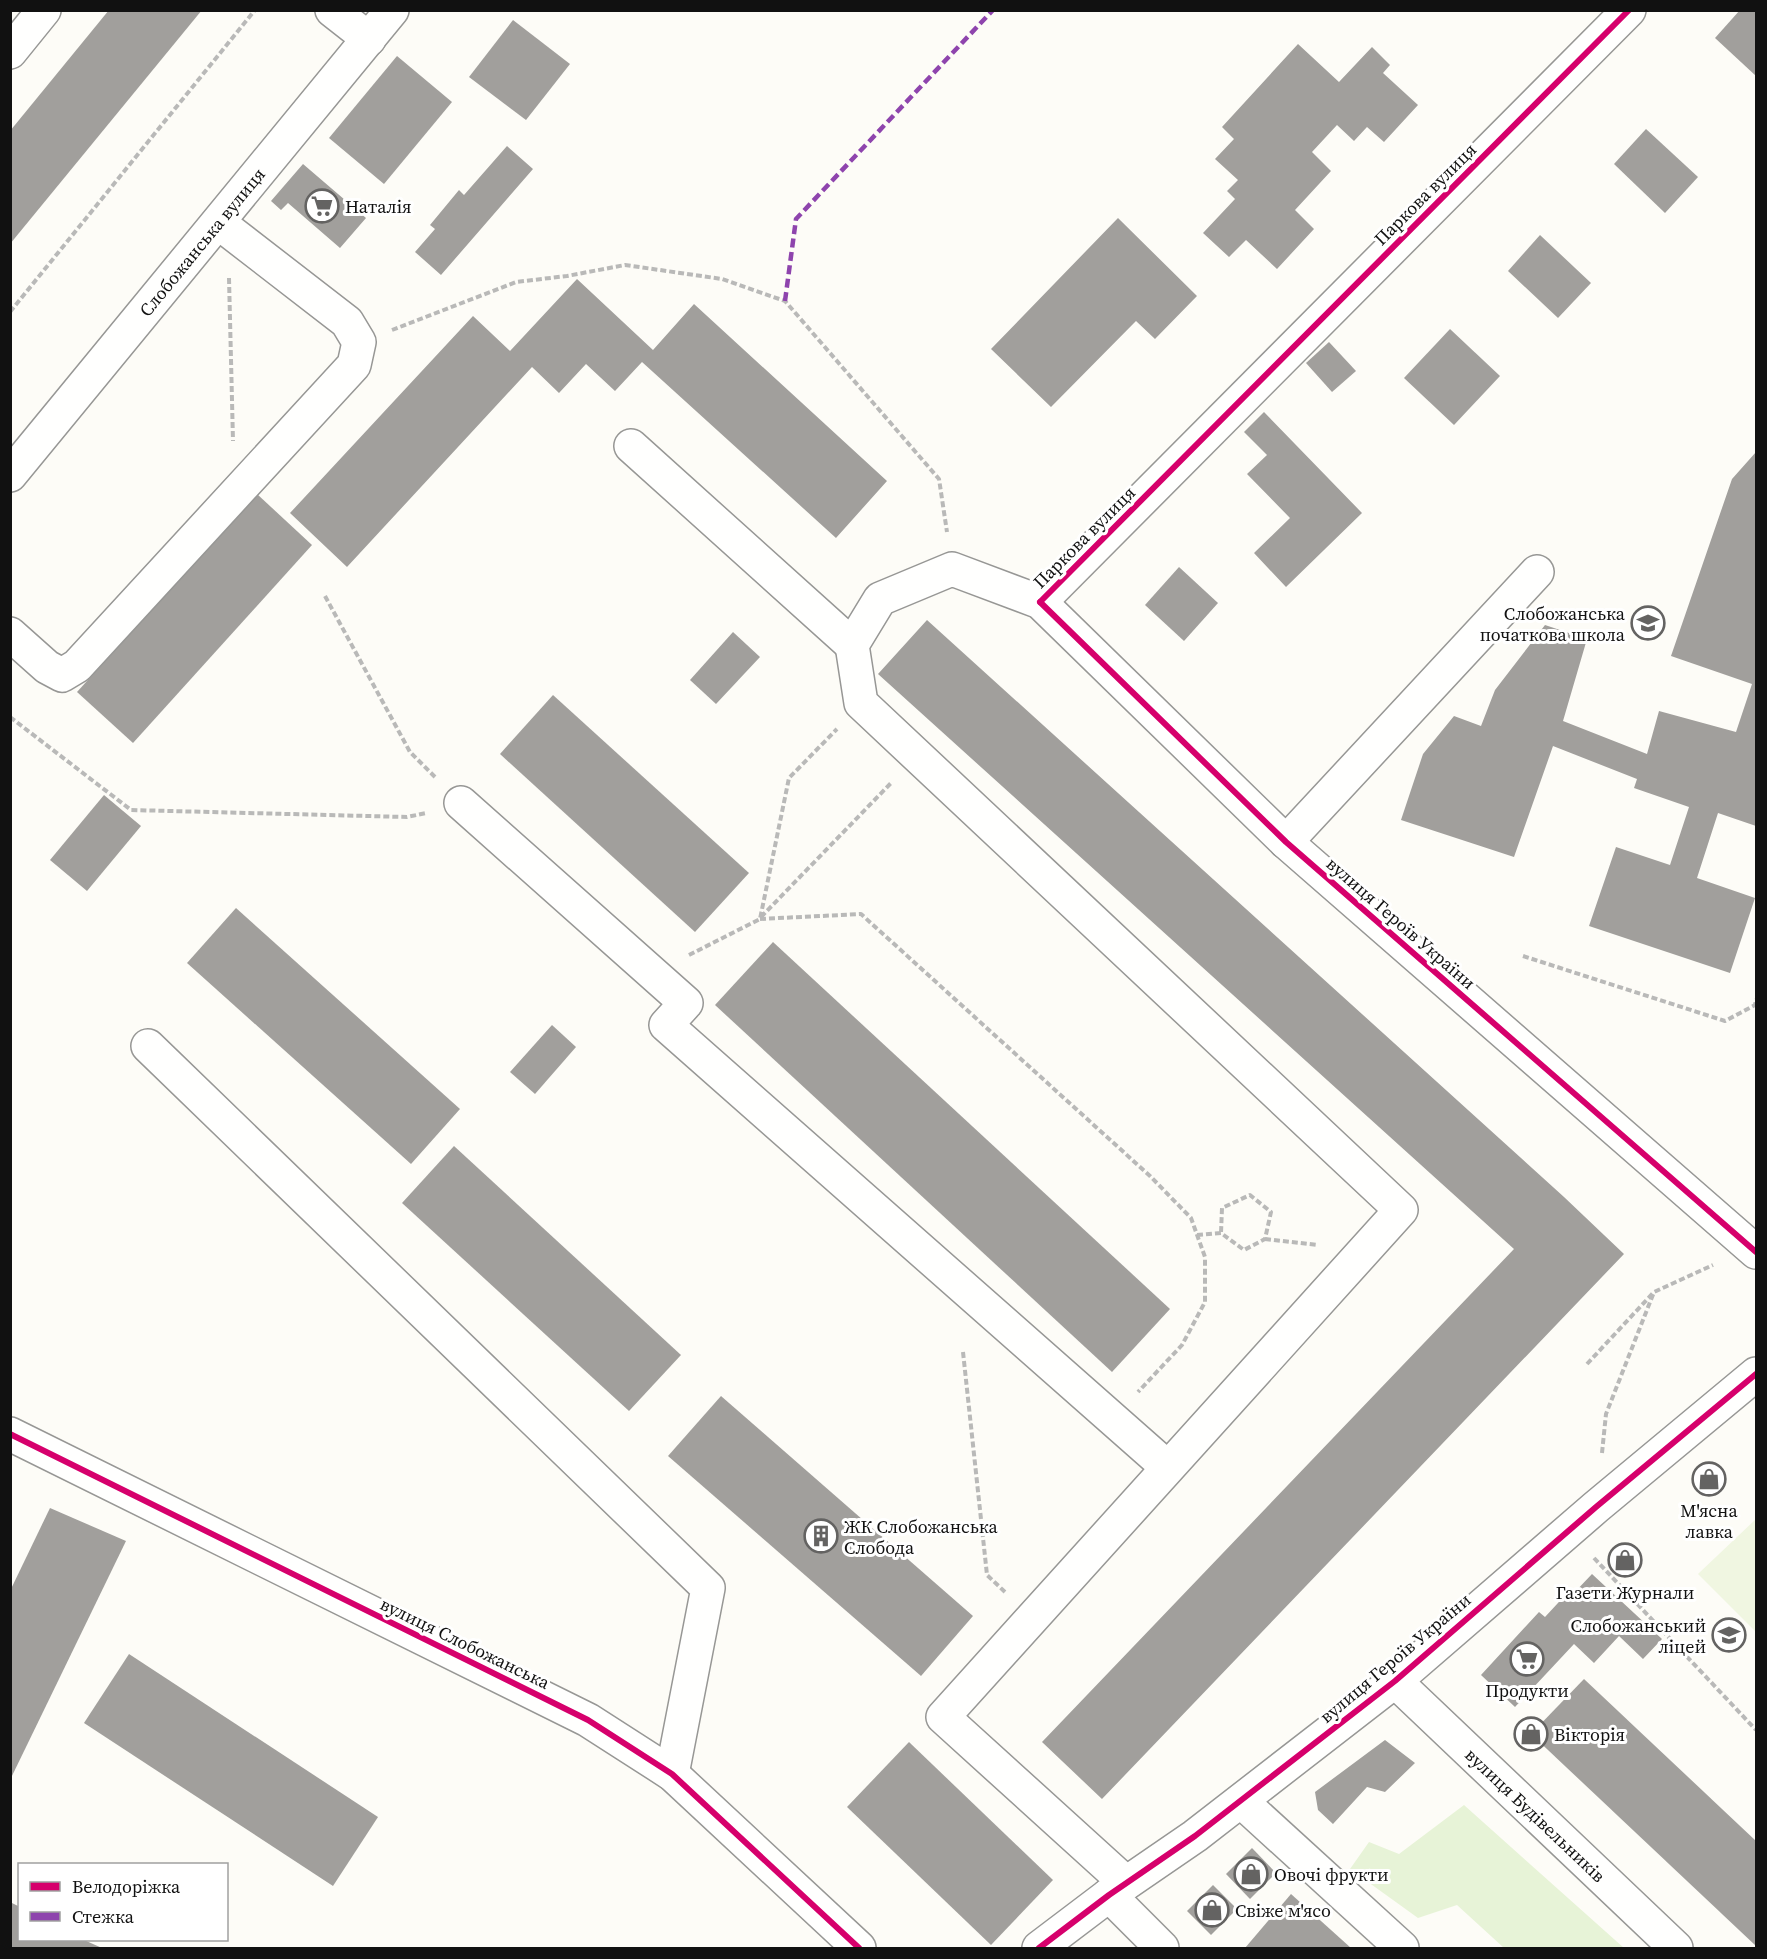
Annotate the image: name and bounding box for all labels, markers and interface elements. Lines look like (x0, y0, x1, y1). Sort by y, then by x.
street label: Паркова вулиця (1368, 137, 1482, 251)
street label: Слобожанська вулиця (133, 162, 270, 321)
supermarket icon: Наталія (304, 188, 340, 224)
place label: Наталія (345, 194, 412, 219)
street label: Паркова вулиця (1027, 480, 1141, 594)
place label: Cлобожанська початкова школа (1480, 601, 1626, 647)
school or university icon: Cлобожанська початкова школа (1630, 605, 1666, 641)
street label: вулиця Героїв України (1321, 851, 1481, 995)
shop icon: М'ясна лавка (1691, 1461, 1727, 1497)
place label: М'ясна лавка (1680, 1498, 1739, 1544)
place label: ЖК Слобожанська Слобода (844, 1514, 998, 1560)
building icon: ЖК Слобожанська Слобода (803, 1518, 839, 1554)
shop icon: Газети Журнали (1607, 1542, 1643, 1578)
place label: Газети Журнали (1556, 1580, 1694, 1605)
street label: вулиця Героїв України (1314, 1587, 1476, 1729)
street label: вулиця Слобожанська (376, 1591, 555, 1695)
place label: Слобожанський ліцей (1571, 1613, 1706, 1659)
school or university icon: Слобожанський ліцей (1711, 1617, 1747, 1653)
supermarket icon: Продукти (1509, 1641, 1545, 1677)
place label: Продукти (1485, 1678, 1569, 1703)
shop icon: Вікторія (1513, 1716, 1549, 1752)
place label: Вікторія (1554, 1722, 1625, 1747)
street label: вулиця Будівельників (1460, 1742, 1611, 1887)
shop icon: Овочі фрукти (1233, 1856, 1269, 1892)
place label: Овочі фрукти (1274, 1862, 1389, 1887)
legend (18, 1863, 228, 1941)
text: Велодоріжка (72, 1874, 181, 1899)
shop icon: Свіже м'ясо (1194, 1892, 1230, 1928)
place label: Свіже м'ясо (1235, 1898, 1331, 1923)
text: Стежка (72, 1904, 135, 1929)

